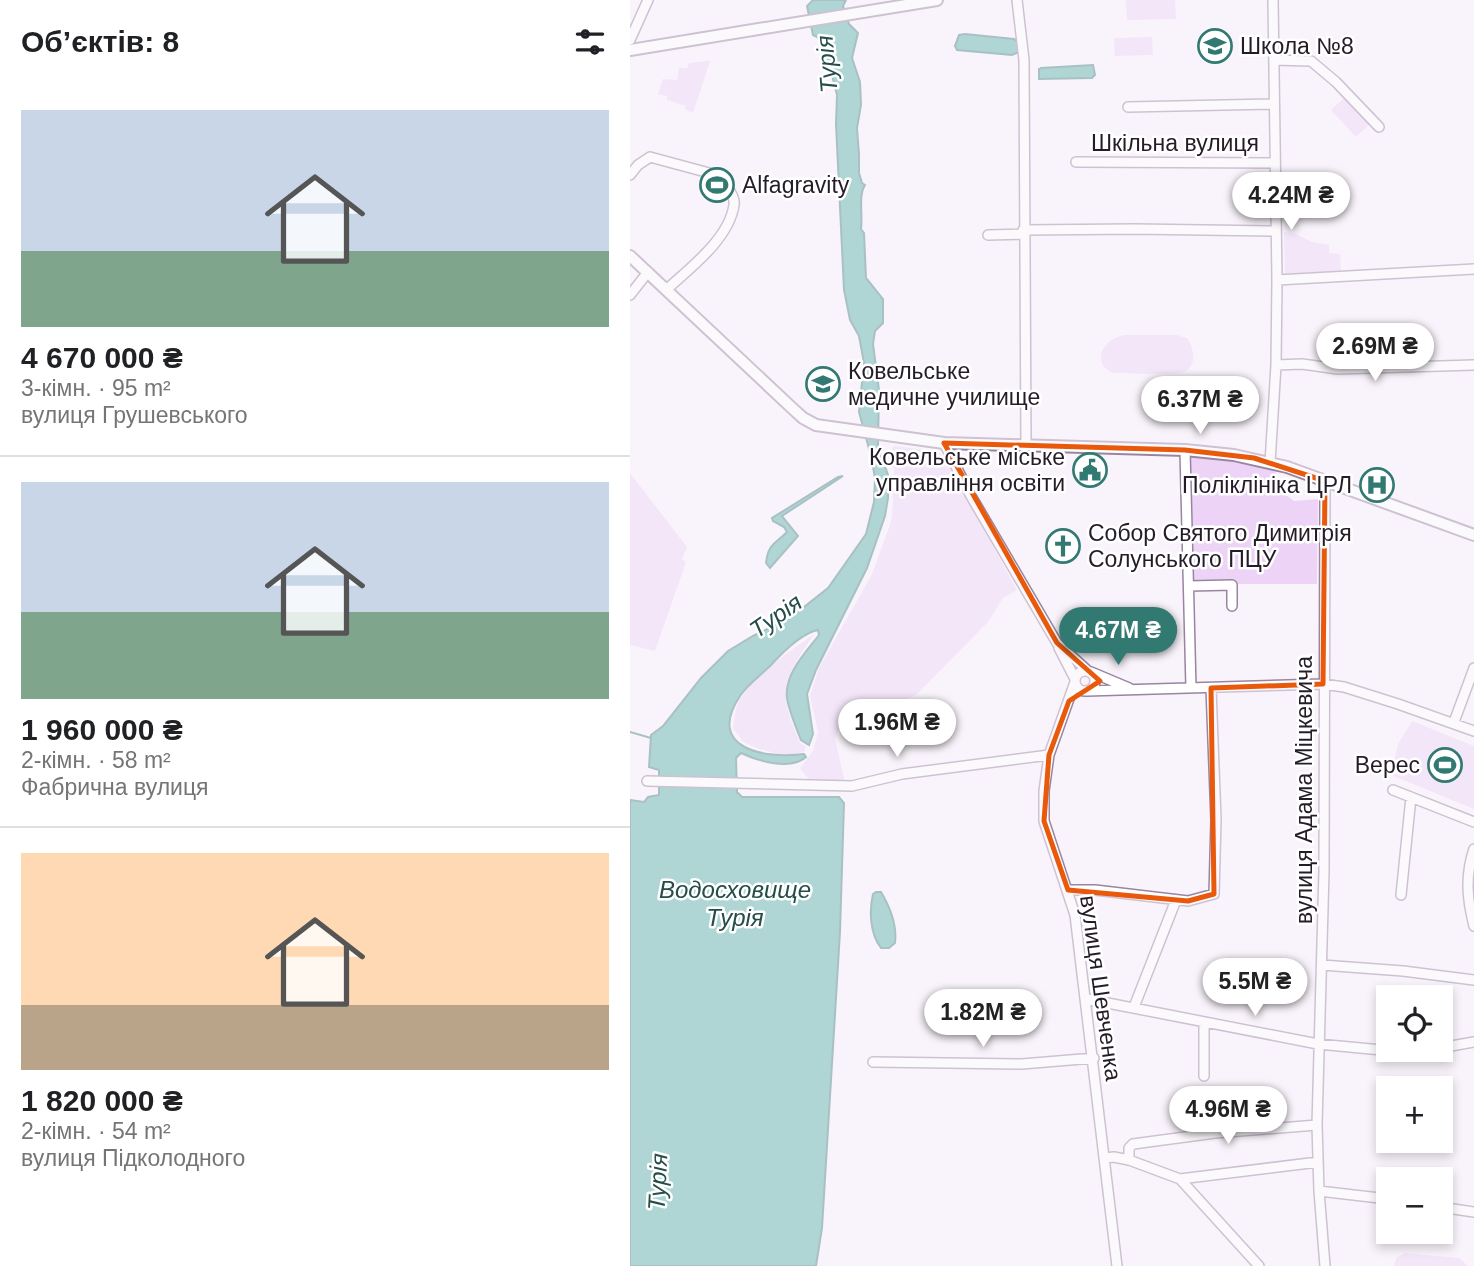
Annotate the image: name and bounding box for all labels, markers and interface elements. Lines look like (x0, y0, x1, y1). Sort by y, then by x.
icon: filters (571, 23, 609, 61)
text: Об’єктів: 8 (21, 25, 179, 58)
school or university icon: Школа №8 (1196, 27, 1234, 65)
place label: Школа №8 (1240, 33, 1354, 59)
water label: Турія (811, 34, 842, 94)
street label: Шкільна вулиця (1091, 130, 1259, 156)
icon: home (252, 156, 378, 282)
sports icon: Alfagravity (698, 166, 736, 204)
place label: Alfagravity (742, 172, 850, 198)
pin: 4.24M ₴ (1226, 173, 1356, 232)
text: 4.24M ₴ (1248, 182, 1334, 208)
pin: 2.69M ₴ (1310, 324, 1440, 383)
text: 2.69M ₴ (1332, 333, 1418, 359)
text: 4 670 000 ₴ (21, 341, 183, 374)
place label: Ковельське медичне училище (848, 358, 1040, 410)
school or university icon: Ковельське медичне училище (804, 365, 842, 403)
text: 3-кімн. · 95 m² (21, 375, 171, 401)
pin: 6.37M ₴ (1135, 376, 1265, 436)
text: 6.37M ₴ (1157, 386, 1243, 412)
text: вулиця Грушевського (21, 402, 248, 428)
place label: Ковельське міське управління освіти (869, 444, 1065, 496)
public building icon: Ковельське міське управління освіти (1071, 451, 1109, 489)
hospital icon: Поліклініка ЦРЛ (1358, 466, 1396, 504)
place label: Поліклініка ЦРЛ (1182, 472, 1352, 498)
place label: Собор Святого Димитрія Солунського ПЦУ (1088, 520, 1352, 572)
church icon: Собор Святого Димитрія Солунського ПЦУ (1044, 527, 1082, 565)
icon: home (252, 528, 378, 654)
water label: Турія (744, 588, 807, 643)
pin: 4.67M ₴ (1053, 608, 1183, 667)
text: 4.67M ₴ (1075, 617, 1161, 643)
street label: вулиця Адама Міцкевича (1291, 656, 1317, 924)
pin: 1.96M ₴ (832, 700, 962, 759)
text: 1.96M ₴ (854, 709, 940, 735)
text: 1 960 000 ₴ (21, 713, 183, 746)
sports icon: Верес (1426, 746, 1464, 784)
text: 2-кімн. · 58 m² (21, 747, 171, 773)
place label: Верес (1355, 752, 1420, 778)
text: Фабрична вулиця (21, 774, 209, 800)
water label: Водосховище Турія (659, 876, 811, 931)
street label: вулиця Шевченка (1075, 894, 1127, 1083)
icon: home (252, 899, 378, 1025)
pin: 5.5M ₴ (1198, 958, 1312, 1018)
text: 5.5M ₴ (1219, 968, 1291, 994)
map controls (1376, 985, 1453, 1244)
button: locate (1376, 985, 1453, 1062)
pin: 1.82M ₴ (918, 990, 1048, 1049)
text: 1.82M ₴ (940, 999, 1026, 1025)
button: + (1376, 1076, 1453, 1153)
text: 1 820 000 ₴ (21, 1084, 183, 1117)
pin: 4.96M ₴ (1163, 1086, 1293, 1146)
text: 4.96M ₴ (1185, 1096, 1271, 1122)
text: 2-кімн. · 54 m² (21, 1118, 171, 1144)
text: вулиця Підколодного (21, 1145, 245, 1171)
water label: Турія (643, 1152, 672, 1211)
button: − (1376, 1167, 1453, 1244)

